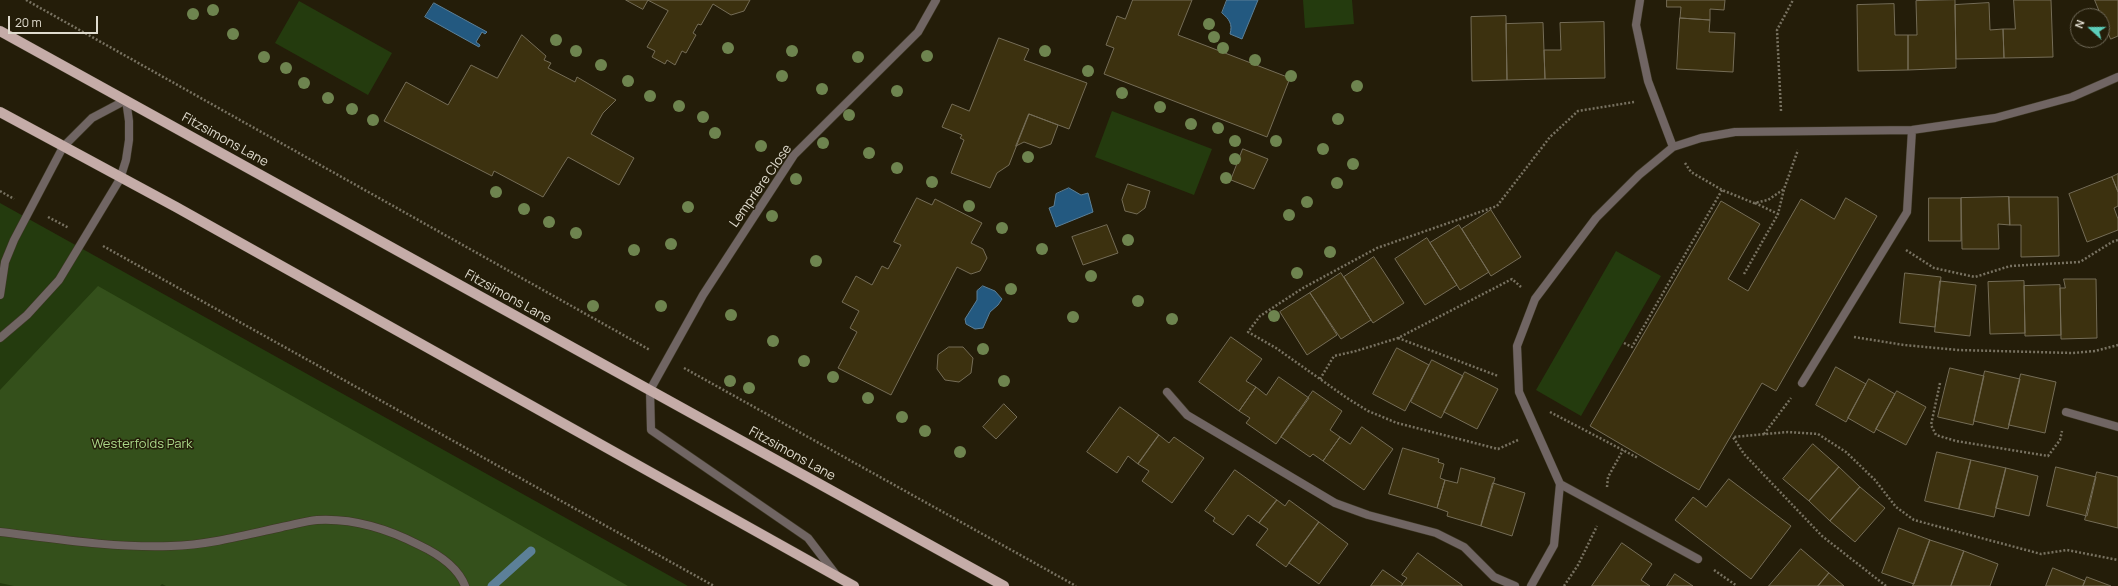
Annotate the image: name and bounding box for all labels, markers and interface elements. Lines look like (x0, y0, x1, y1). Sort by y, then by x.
scale bar (10, 8, 100, 34)
north arrow (2070, 8, 2110, 48)
text: 20 m (15, 14, 42, 31)
text: N (2071, 18, 2088, 30)
street label: Fitzsimons Lane (179, 110, 271, 170)
street label: Lempriere Close (727, 142, 795, 230)
street label: Fitzsimons Lane (462, 267, 554, 327)
street label: Fitzsimons Lane (746, 424, 838, 484)
park label: Westerfolds Park (91, 436, 193, 452)

